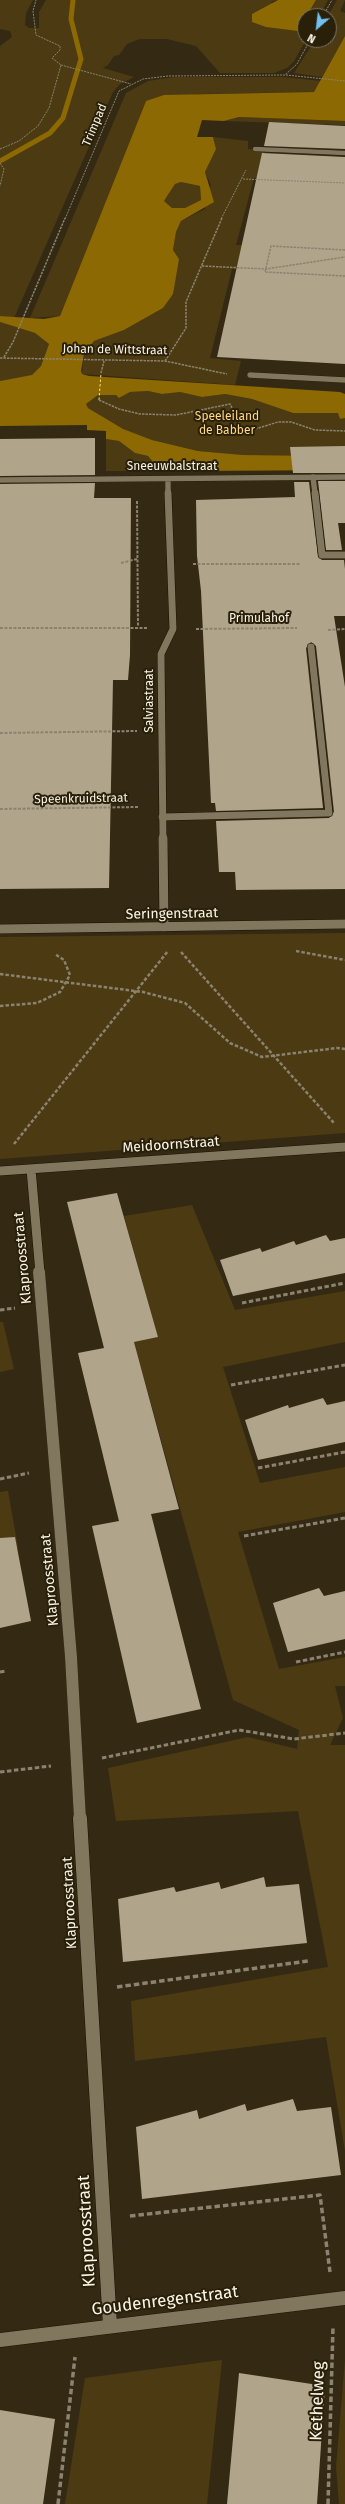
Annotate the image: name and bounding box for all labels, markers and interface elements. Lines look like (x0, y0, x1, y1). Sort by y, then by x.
north arrow (297, 8, 337, 48)
text: N (305, 31, 318, 46)
street label: Trimpad (80, 102, 110, 148)
street label: Johan de Wittstraat (62, 342, 168, 358)
park label: Speeleiland de Babber (195, 410, 259, 438)
street label: Sneeuwbalstraat (127, 460, 217, 474)
street label: Primulahof (229, 612, 289, 626)
street label: Salviastraat (143, 669, 157, 733)
street label: Speenkruidstraat (34, 791, 128, 807)
street label: Seringenstraat (126, 905, 218, 923)
street label: Meidoornstraat (122, 1133, 220, 1157)
street label: Klaproosstraat (11, 1211, 35, 1305)
street label: Klaproosstraat (38, 1533, 62, 1627)
street label: Klaproosstraat (59, 1856, 81, 1950)
street label: Klaproosstraat (74, 2174, 100, 2288)
street label: Goudenregenstraat (90, 2282, 240, 2320)
street label: Kethelweg (306, 2361, 330, 2441)

